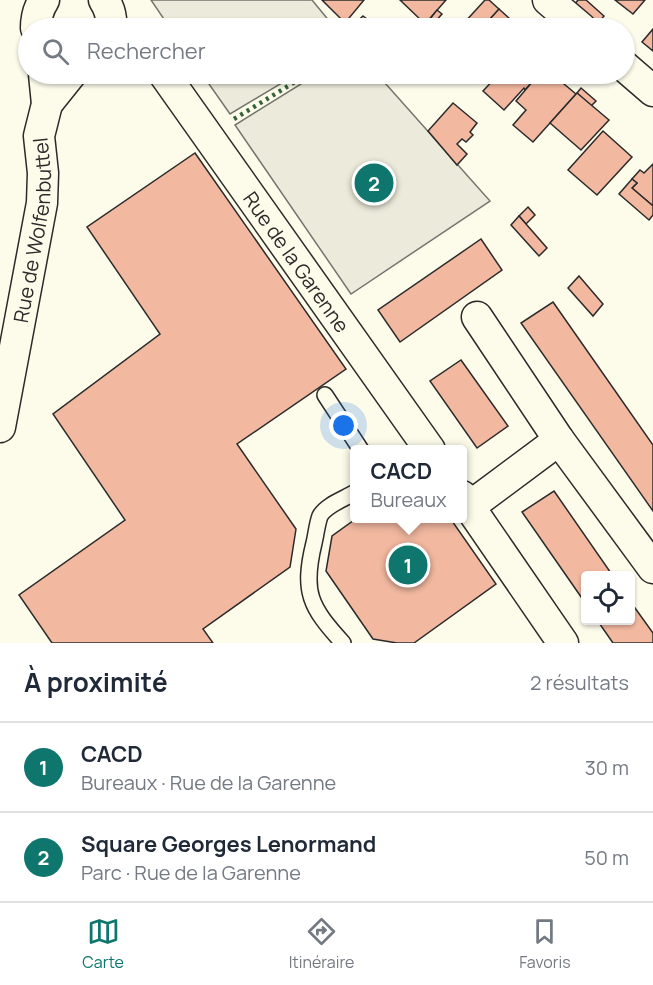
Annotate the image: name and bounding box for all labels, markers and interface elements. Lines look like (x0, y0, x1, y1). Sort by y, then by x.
search box (18, 18, 635, 84)
icon: search (39, 35, 72, 68)
text: Rechercher (87, 36, 206, 66)
street label: Rue de Wolfenbuttel (6, 136, 57, 325)
pin: 2 (354, 160, 394, 206)
street label: Rue de la Garenne (238, 186, 356, 338)
your location (329, 411, 358, 440)
popup (350, 445, 467, 523)
text: CACD (370, 456, 432, 486)
text: Bureaux (370, 486, 447, 513)
pin: 1 (388, 542, 428, 588)
map controls (581, 571, 635, 625)
button: locate (581, 571, 635, 625)
text: À proximité (24, 664, 168, 700)
text: 2 résultats (530, 669, 629, 696)
text: CACD (81, 739, 143, 769)
text: 1 (39, 754, 48, 781)
text: 30 m (585, 754, 629, 781)
text: Bureaux · Rue de la Garenne (81, 769, 336, 796)
text: Square Georges Lenormand (81, 829, 376, 859)
text: 2 (38, 844, 49, 871)
text: 50 m (584, 844, 629, 871)
text: Parc · Rue de la Garenne (81, 859, 301, 886)
tab: Carte (82, 915, 124, 973)
tab: Itinéraire (289, 915, 354, 973)
tab: Favoris (519, 915, 571, 973)

